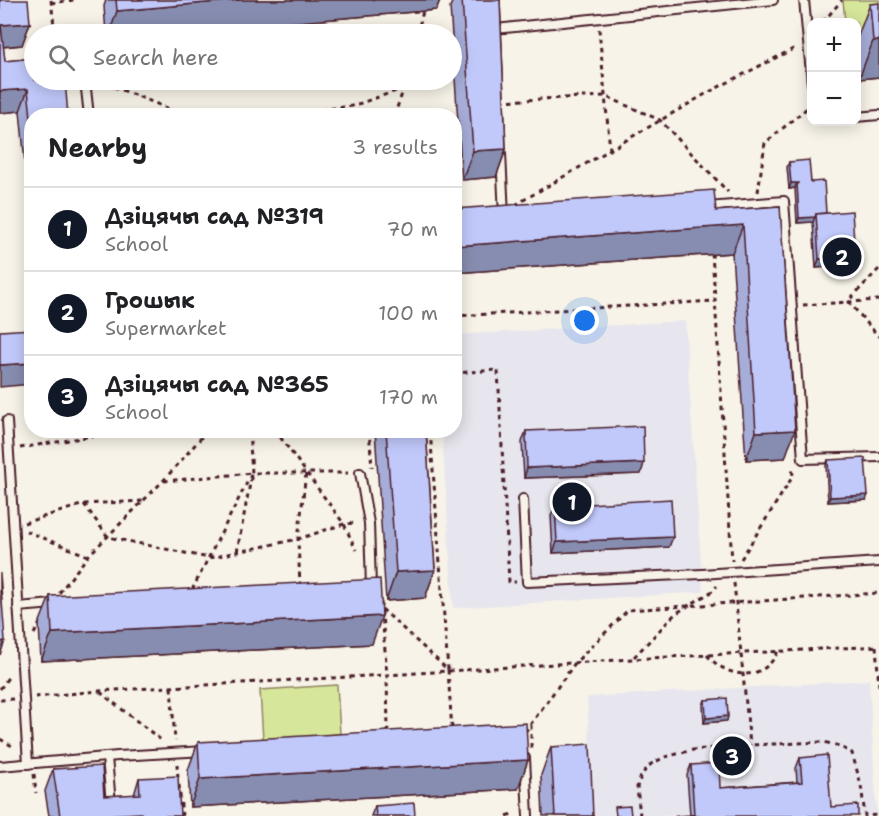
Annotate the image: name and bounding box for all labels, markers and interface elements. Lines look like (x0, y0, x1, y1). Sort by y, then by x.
map controls (807, 18, 861, 126)
button: + (807, 18, 861, 72)
search box (24, 24, 462, 90)
icon: search (45, 41, 78, 74)
text: Search here (93, 43, 219, 72)
button: − (807, 72, 861, 126)
text: Nearby (48, 130, 147, 165)
text: 3 results (352, 134, 438, 160)
text: Дзіцячы сад №319 (105, 202, 324, 231)
text: 1 (63, 216, 72, 242)
text: 70 m (386, 216, 438, 242)
text: School (105, 231, 168, 257)
pin: 2 (822, 234, 862, 280)
text: Грошык (105, 286, 195, 315)
text: 2 (61, 300, 75, 326)
text: 100 m (378, 300, 438, 326)
your location (570, 306, 599, 335)
text: Supermarket (105, 315, 227, 341)
text: Дзіцячы сад №365 (105, 370, 329, 399)
text: 3 (61, 384, 75, 410)
text: 170 m (379, 384, 438, 410)
text: School (105, 399, 168, 425)
pin: 1 (552, 480, 592, 524)
pin: 3 (712, 734, 752, 778)

